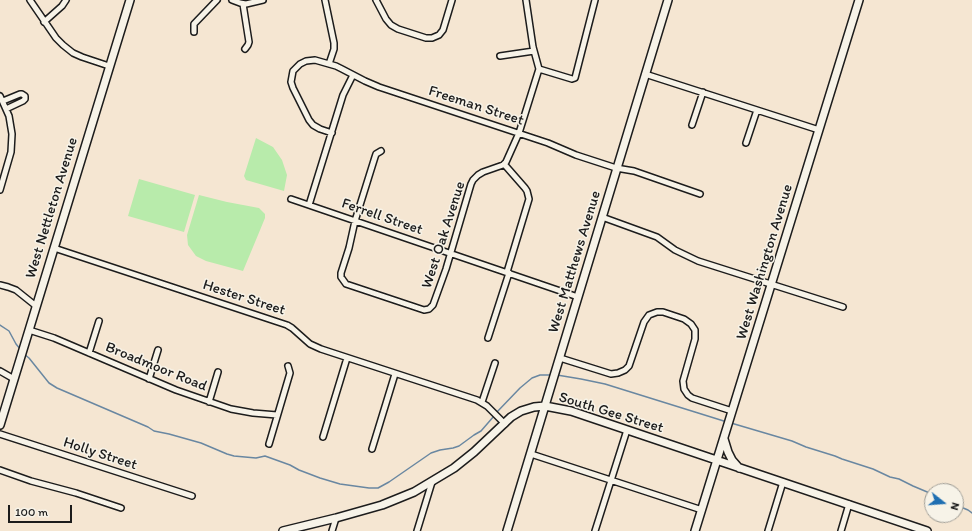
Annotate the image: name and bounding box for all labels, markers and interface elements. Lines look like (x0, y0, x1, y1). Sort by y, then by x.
street label: Freeman Street (426, 82, 526, 130)
street label: West Nettleton Avenue (22, 135, 82, 281)
street label: West Oak Avenue (418, 179, 470, 291)
street label: West Washington Avenue (733, 182, 797, 342)
street label: West Matthews Avenue (545, 189, 605, 335)
street label: Ferrell Street (339, 195, 425, 239)
street label: Hester Street (200, 276, 288, 320)
street label: Broadmoor Road (102, 338, 210, 396)
street label: South Gee Street (556, 389, 666, 437)
street label: Holly Street (61, 434, 139, 474)
north arrow (924, 483, 964, 523)
scale bar (10, 497, 74, 523)
text: N (948, 501, 962, 512)
text: 100 m (15, 505, 48, 519)

